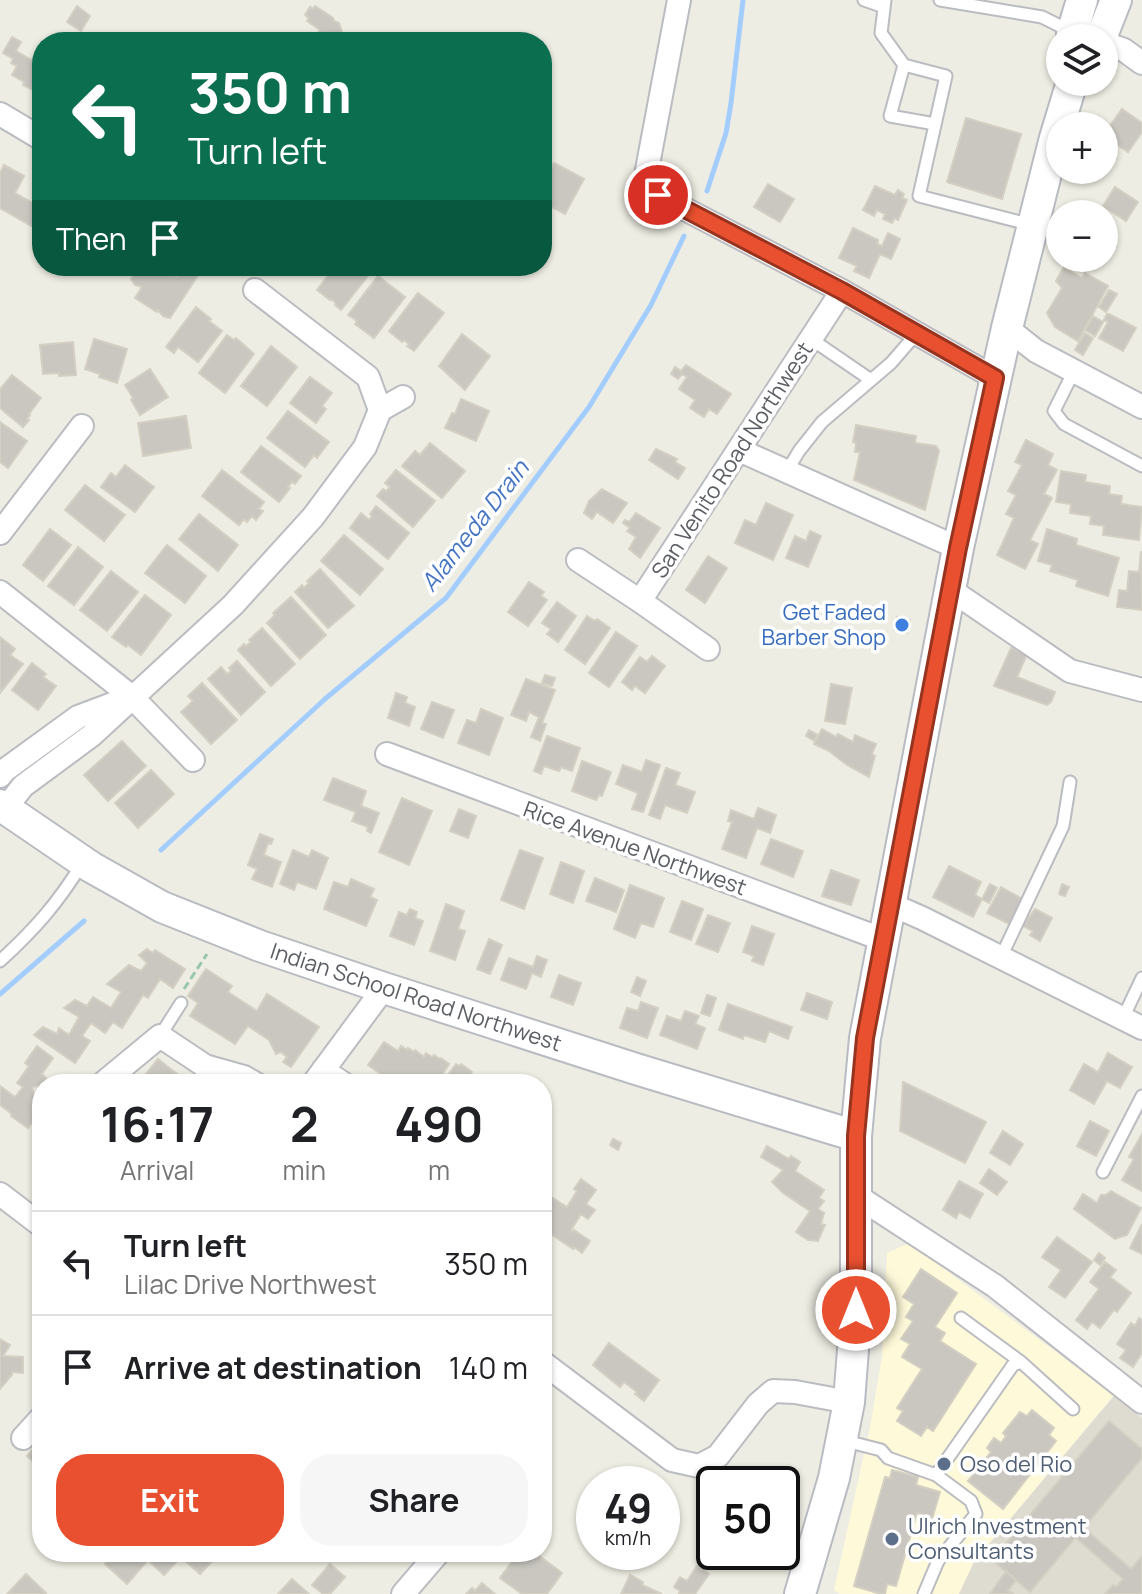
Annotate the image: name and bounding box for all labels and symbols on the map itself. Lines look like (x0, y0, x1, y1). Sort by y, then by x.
pin (624, 161, 692, 229)
street label: San Venito Road Northwest (644, 336, 820, 584)
water label: Alameda Drain (412, 452, 536, 598)
place label: Get Faded Barber Shop (761, 597, 886, 652)
marker: Get Faded Barber Shop (893, 616, 911, 634)
street label: Rice Avenue Northwest (519, 794, 751, 902)
street label: Indian School Road Northwest (267, 936, 566, 1058)
position arrow (814, 1268, 898, 1352)
place label: Oso del Rio (960, 1449, 1072, 1479)
marker: Oso del Rio (935, 1455, 953, 1473)
speed limit sign: 50 (696, 1466, 800, 1570)
place label: Ulrich Investment Consultants (908, 1511, 1087, 1566)
marker: Ulrich Investment Consultants (883, 1530, 901, 1548)

